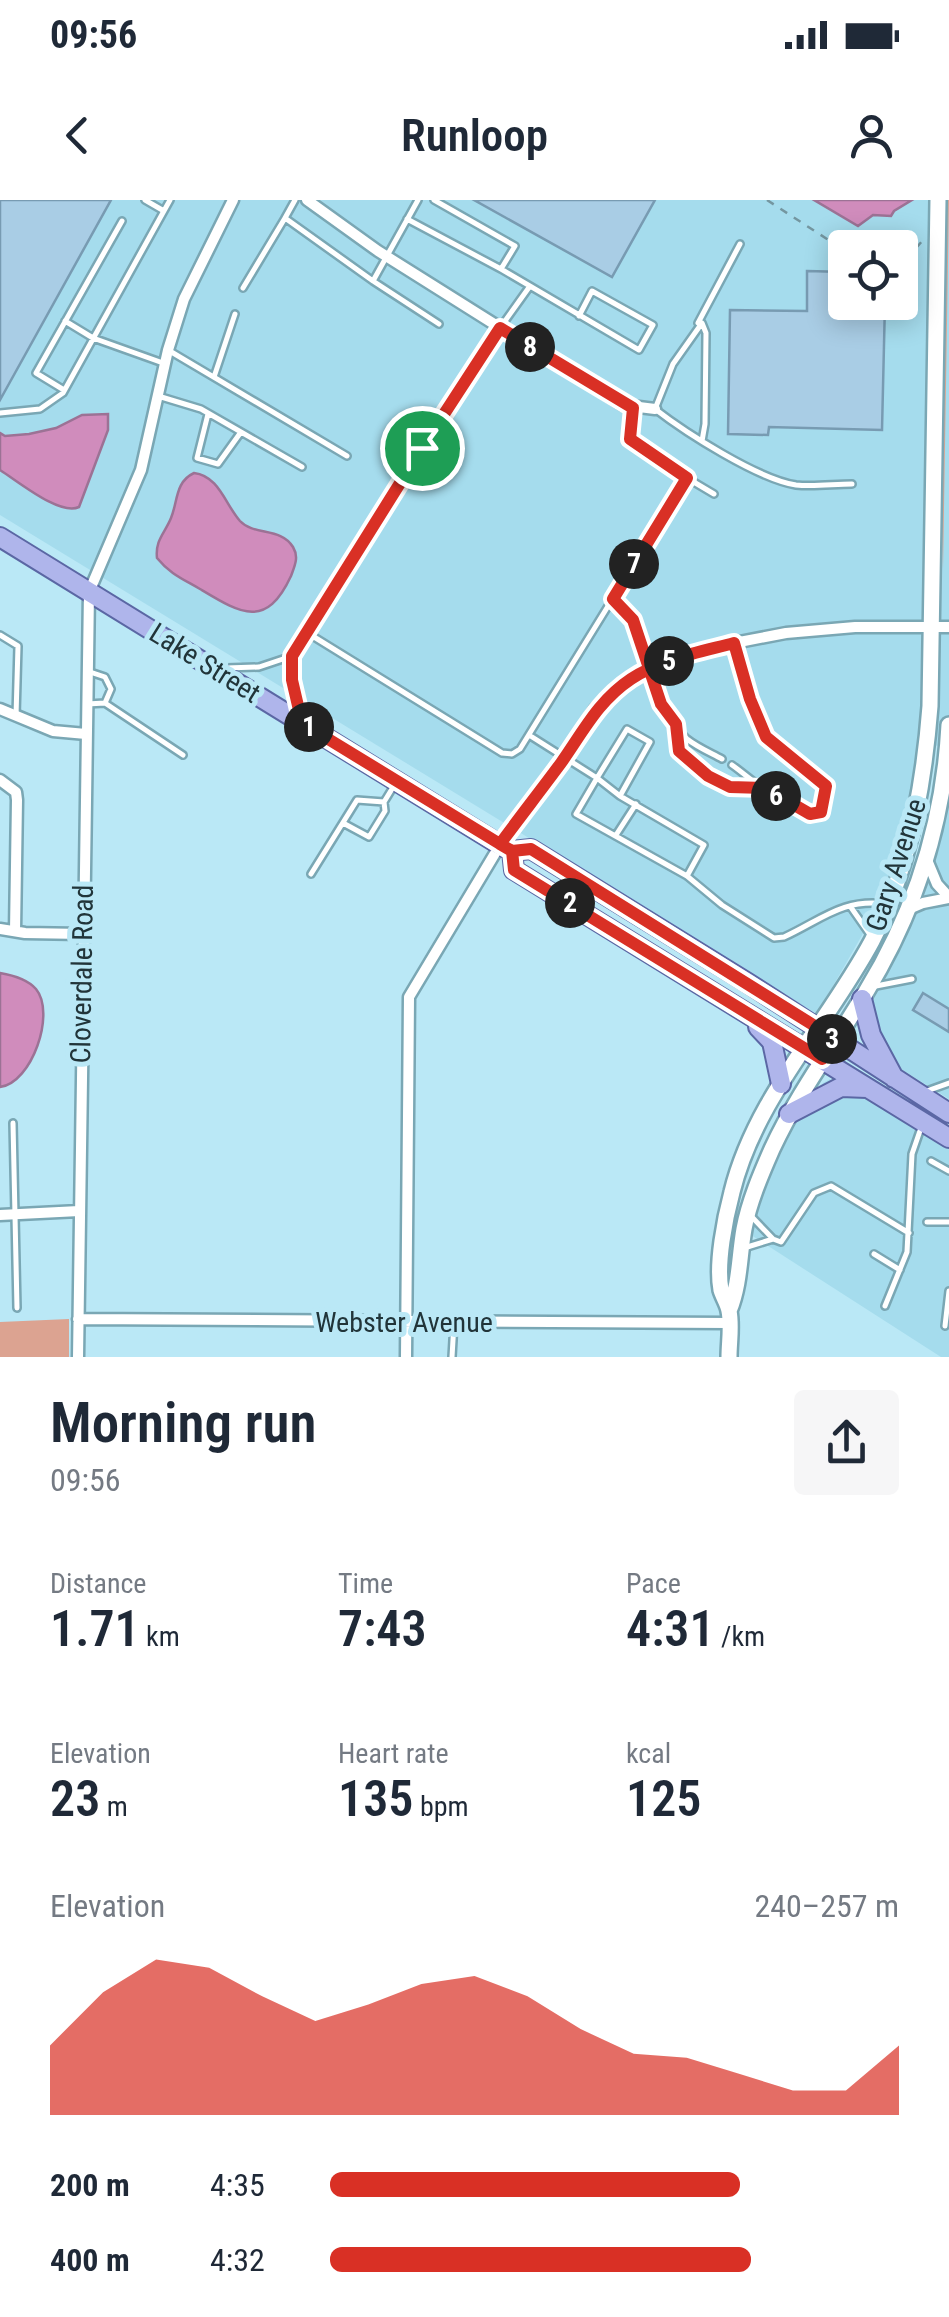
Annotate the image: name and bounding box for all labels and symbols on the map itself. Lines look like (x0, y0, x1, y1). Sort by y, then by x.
pin: 8 (505, 322, 555, 372)
pin (380, 406, 465, 491)
pin: 7 (609, 539, 659, 589)
street label: Lake Street (144, 616, 266, 710)
pin: 5 (644, 636, 694, 686)
pin: 1 (284, 702, 334, 752)
pin: 6 (751, 771, 801, 821)
street label: Gary Avenue (859, 795, 933, 935)
pin: 2 (545, 878, 595, 928)
street label: Cloverdale Road (64, 884, 100, 1064)
pin: 3 (807, 1014, 857, 1064)
street label: Webster Avenue (315, 1306, 493, 1339)

